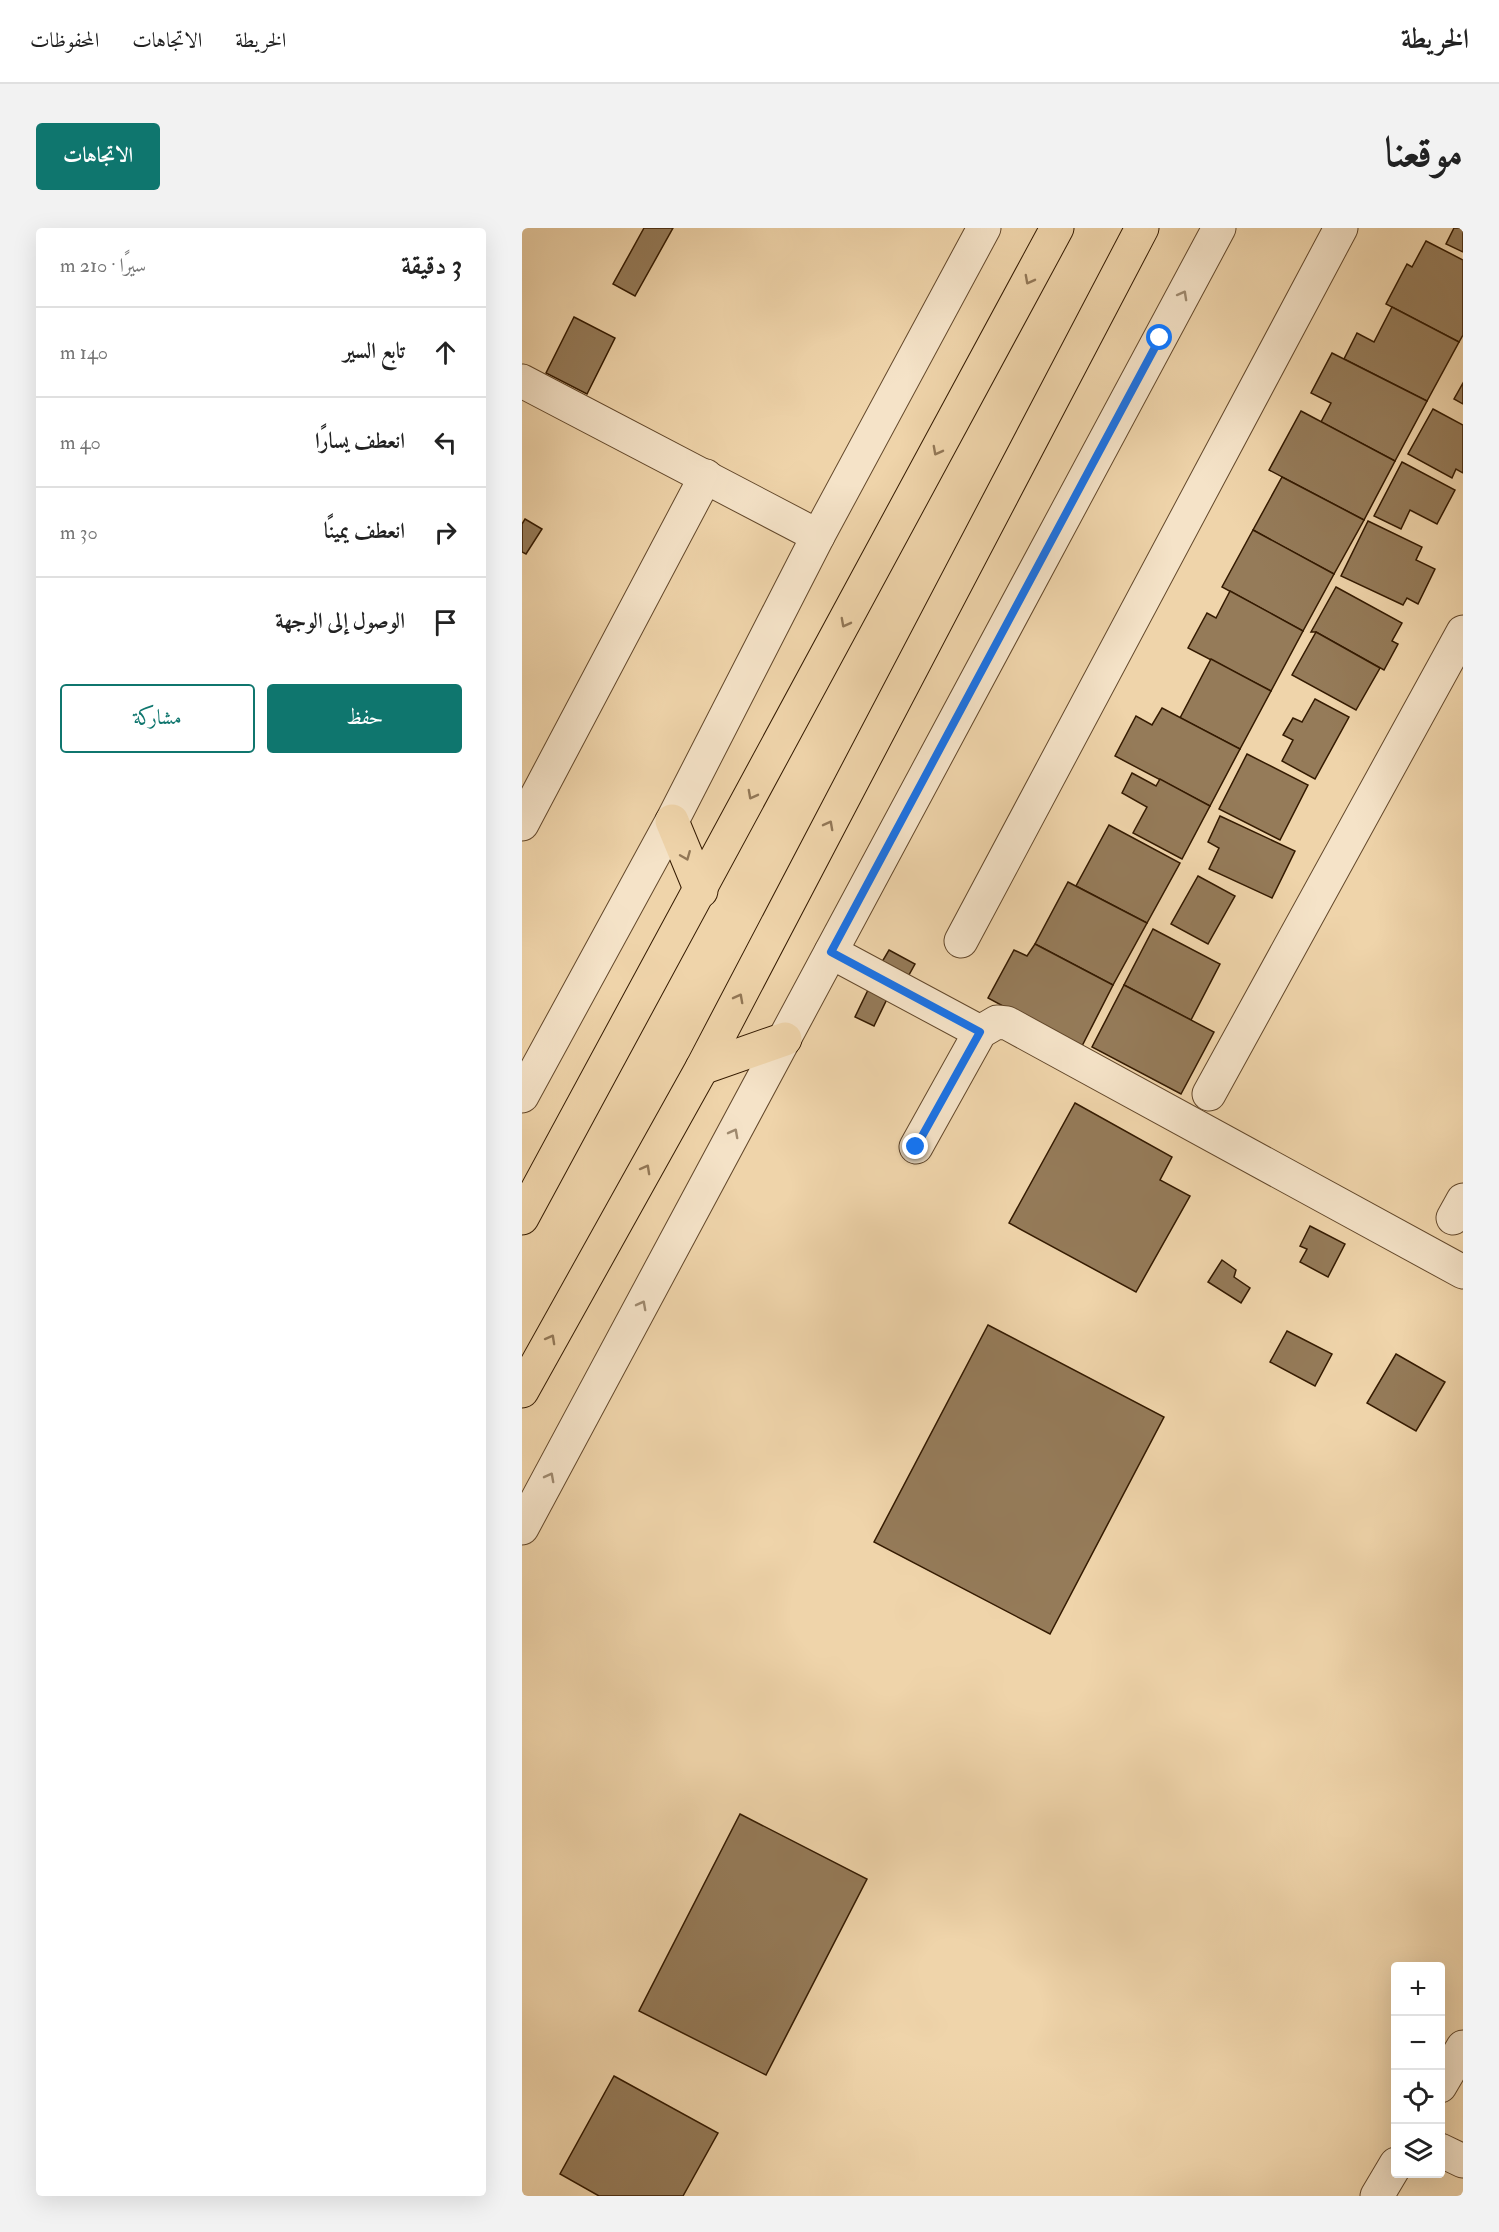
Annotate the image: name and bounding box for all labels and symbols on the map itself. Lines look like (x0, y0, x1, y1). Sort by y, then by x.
one-way arrow (1025, 273, 1036, 284)
one-way arrow (1176, 290, 1187, 301)
route start (1146, 324, 1172, 350)
one-way arrow (933, 445, 944, 456)
one-way arrow (841, 617, 852, 627)
one-way arrow (748, 789, 759, 799)
one-way arrow (822, 821, 834, 832)
one-way arrow (679, 850, 691, 861)
one-way arrow (732, 994, 743, 1004)
one-way arrow (727, 1129, 738, 1139)
route end (902, 1133, 928, 1159)
one-way arrow (639, 1165, 650, 1175)
one-way arrow (635, 1301, 646, 1311)
one-way arrow (543, 1335, 555, 1346)
one-way arrow (543, 1472, 554, 1483)

